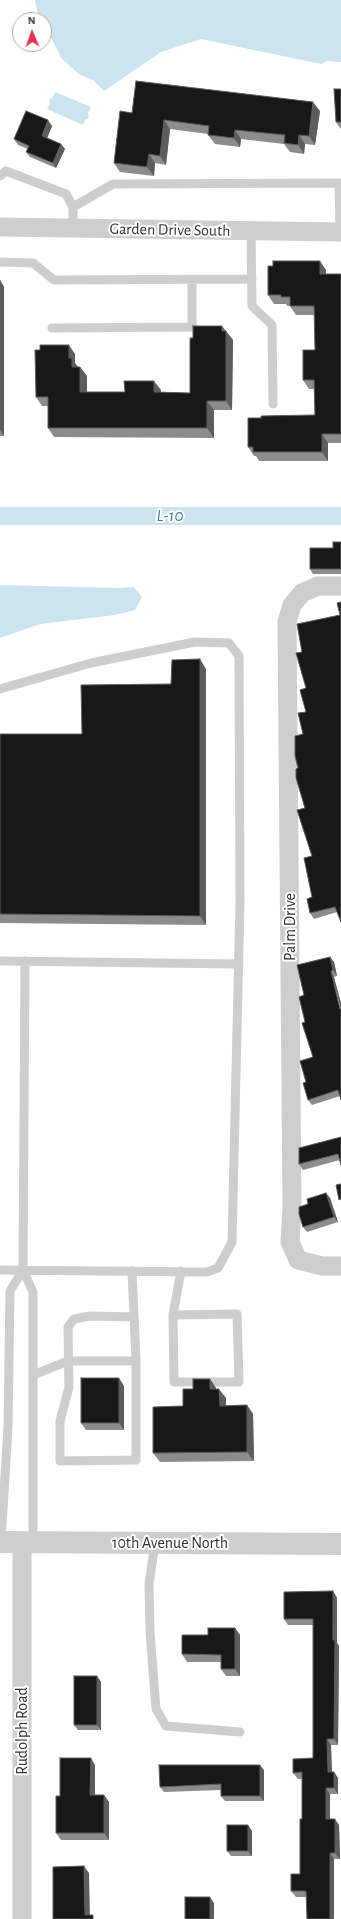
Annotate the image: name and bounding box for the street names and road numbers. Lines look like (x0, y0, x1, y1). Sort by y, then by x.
street label: Garden Drive South (109, 219, 231, 241)
street label: Palm Drive (280, 893, 300, 961)
street label: 10th Avenue North (112, 1533, 228, 1553)
street label: Rudolph Road (12, 1687, 32, 1775)

